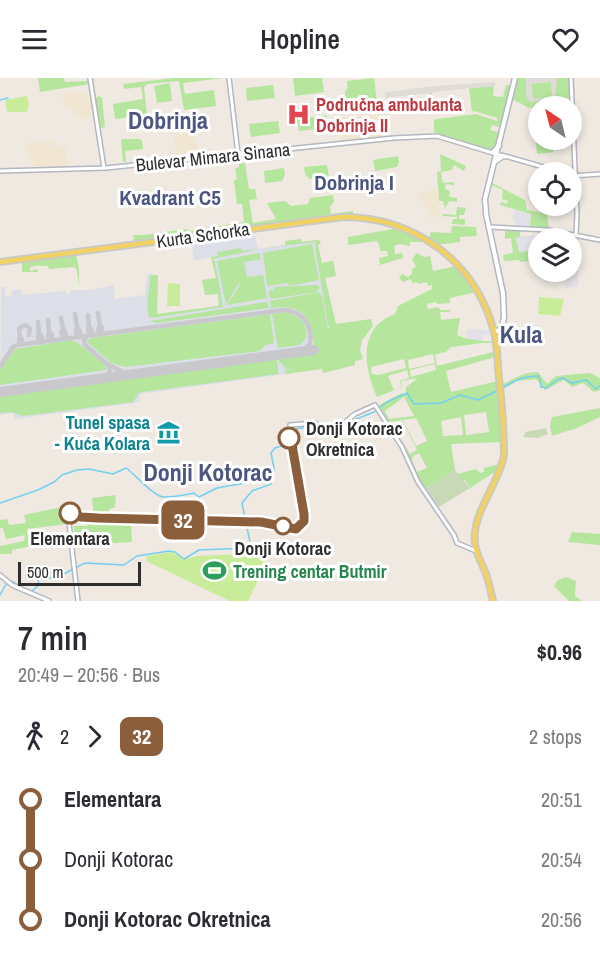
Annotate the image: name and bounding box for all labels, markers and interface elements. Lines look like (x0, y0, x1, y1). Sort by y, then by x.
text: Hopline (260, 21, 340, 57)
icon: menu (18, 23, 51, 56)
icon: heart (549, 23, 582, 56)
place label: Područna ambulanta Dobrinja II (316, 92, 463, 138)
north arrow (528, 96, 582, 150)
map controls (528, 96, 582, 282)
hospital icon: Područna ambulanta Dobrinja II (285, 101, 311, 127)
district label: Dobrinja (128, 104, 208, 136)
street label: Bulevar Mimara Sinana (135, 136, 291, 178)
button: locate (528, 162, 582, 216)
district label: Dobrinja I (314, 168, 394, 197)
district label: Kvadrant C5 (119, 183, 221, 212)
street label: Kurta Schorka (155, 216, 251, 254)
button: layers (528, 228, 582, 282)
district label: Kula (500, 318, 542, 350)
place label: Tunel spasa - Kuća Kolara (55, 410, 151, 456)
place label: Donji Kotorac Okretnica (306, 416, 403, 462)
museum icon: Tunel spasa - Kuća Kolara (155, 419, 181, 445)
marker: Donji Kotorac Okretnica (278, 427, 300, 449)
district label: Donji Kotorac (143, 456, 273, 488)
line badge: 32 (156, 500, 210, 540)
marker: Elementara (59, 502, 81, 524)
text: 32 (173, 506, 193, 535)
marker: Donji Kotorac (274, 517, 292, 535)
place label: Elementara (30, 526, 111, 551)
place label: Donji Kotorac (235, 536, 331, 561)
sports icon: Trening centar Butmir (202, 558, 228, 584)
scale bar (18, 559, 141, 586)
place label: Trening centar Butmir (233, 559, 387, 584)
text: 500 m (27, 561, 63, 583)
text: 7 min (18, 616, 88, 660)
text: $0.96 (537, 637, 582, 667)
text: 20:49 – 20:56 · Bus (18, 661, 160, 688)
icon: walk (18, 720, 51, 753)
icon: forward (78, 720, 111, 753)
text: 32 (132, 722, 151, 751)
text: 2 (60, 723, 69, 750)
text: 2 stops (529, 723, 582, 750)
text: Elementara (64, 784, 161, 814)
text: 20:51 (541, 786, 582, 813)
text: Donji Kotorac (64, 844, 173, 874)
text: 20:54 (541, 846, 582, 873)
text: Donji Kotorac Okretnica (64, 904, 271, 934)
text: 20:56 (541, 906, 582, 933)

